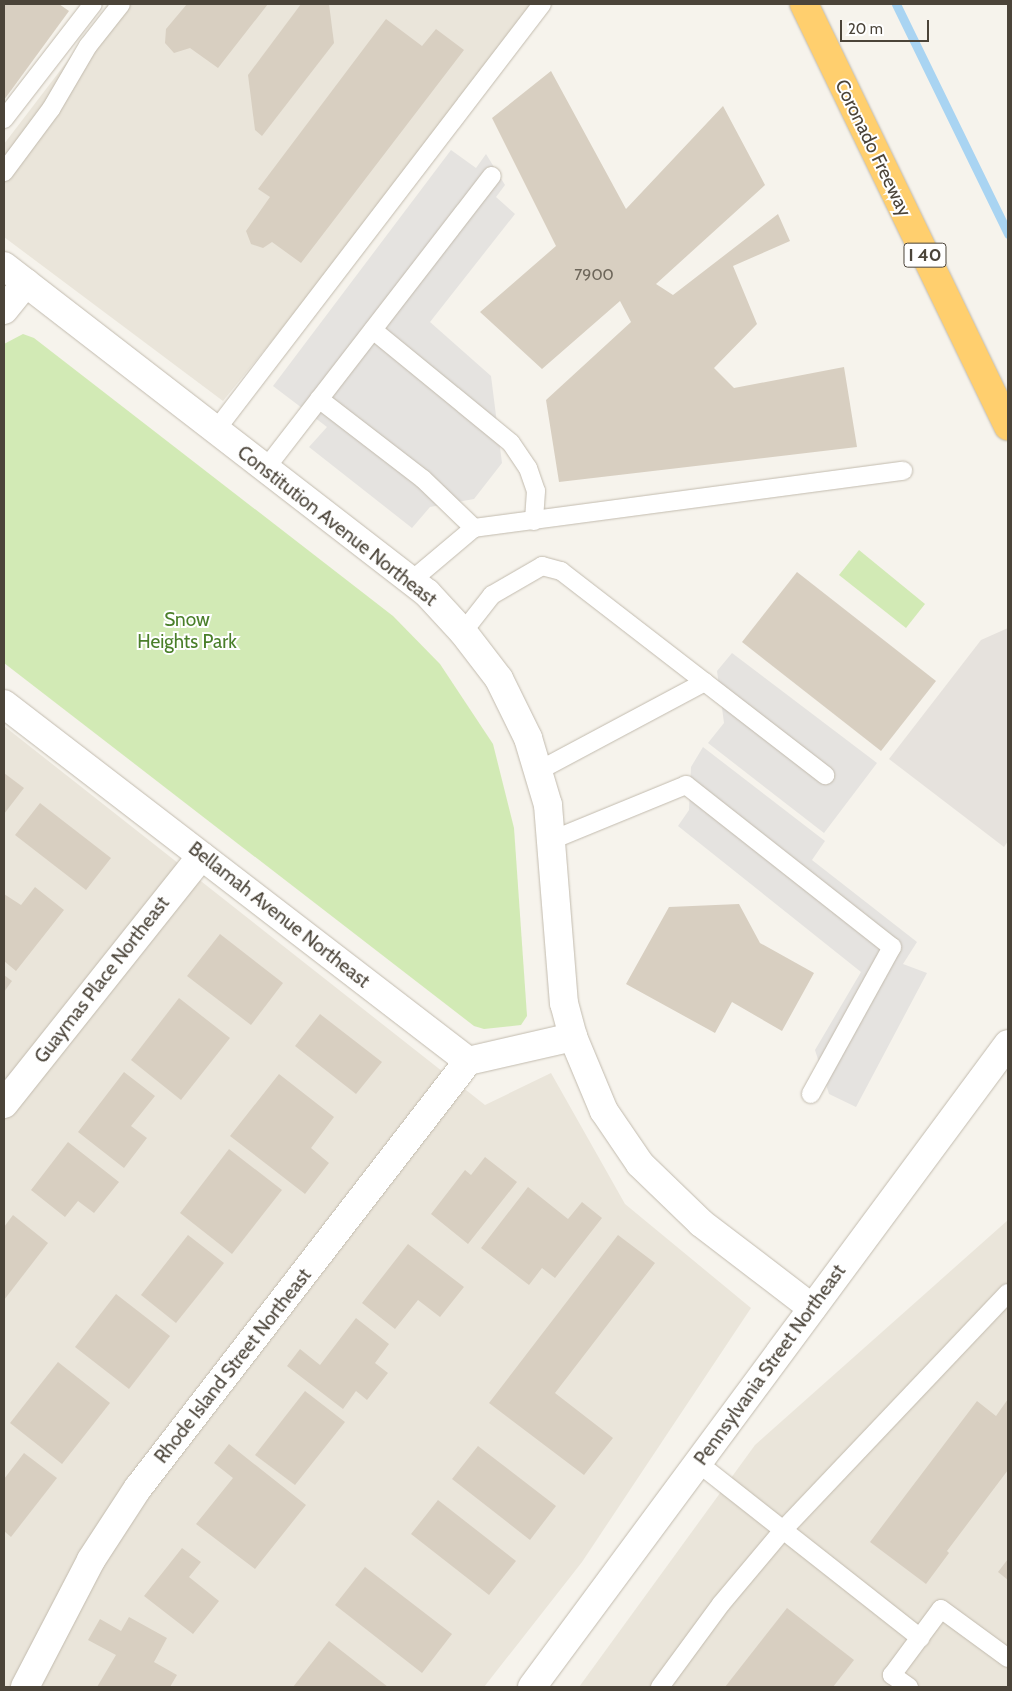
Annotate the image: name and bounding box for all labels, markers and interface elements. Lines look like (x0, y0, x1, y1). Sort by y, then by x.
scale bar (842, 10, 931, 42)
text: 20 m (848, 20, 883, 38)
street label: Coronado Freeway (830, 76, 916, 220)
road number: I 40 (902, 240, 948, 270)
house number: 7900 (574, 265, 614, 285)
street label: Constitution Avenue Northeast (233, 441, 441, 611)
park label: Snow Heights Park (137, 609, 237, 653)
street label: Bellamah Avenue Northeast (184, 837, 374, 993)
street label: Guaymas Place Northeast (30, 892, 174, 1068)
street label: Pennsylvania Street Northeast (690, 1260, 850, 1470)
street label: Rhode Island Street Northeast (150, 1264, 316, 1468)

